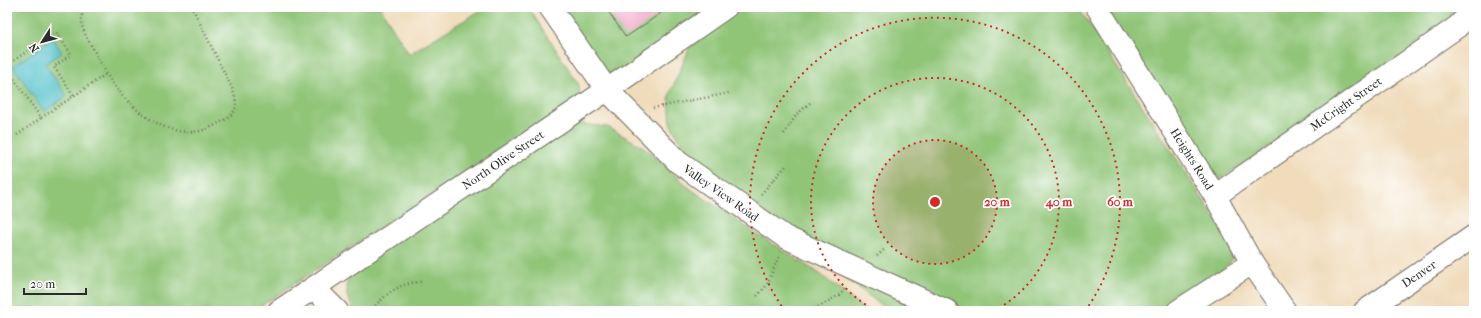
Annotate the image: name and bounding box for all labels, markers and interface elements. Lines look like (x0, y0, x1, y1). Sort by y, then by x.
north arrow (22, 22, 62, 62)
text: N (26, 40, 42, 55)
street label: McCright Street (1307, 74, 1385, 134)
street label: Heights Road (1168, 126, 1217, 193)
street label: North Olive Street (459, 127, 547, 193)
street label: Valley View Road (680, 161, 762, 225)
centre of rings (928, 195, 942, 209)
text: 20 m (984, 195, 1011, 209)
text: 40 m (1045, 195, 1073, 210)
text: 60 m (1107, 195, 1134, 209)
street label: Denver (1399, 257, 1440, 291)
scale bar (24, 270, 86, 296)
text: 20 m (30, 277, 55, 291)

